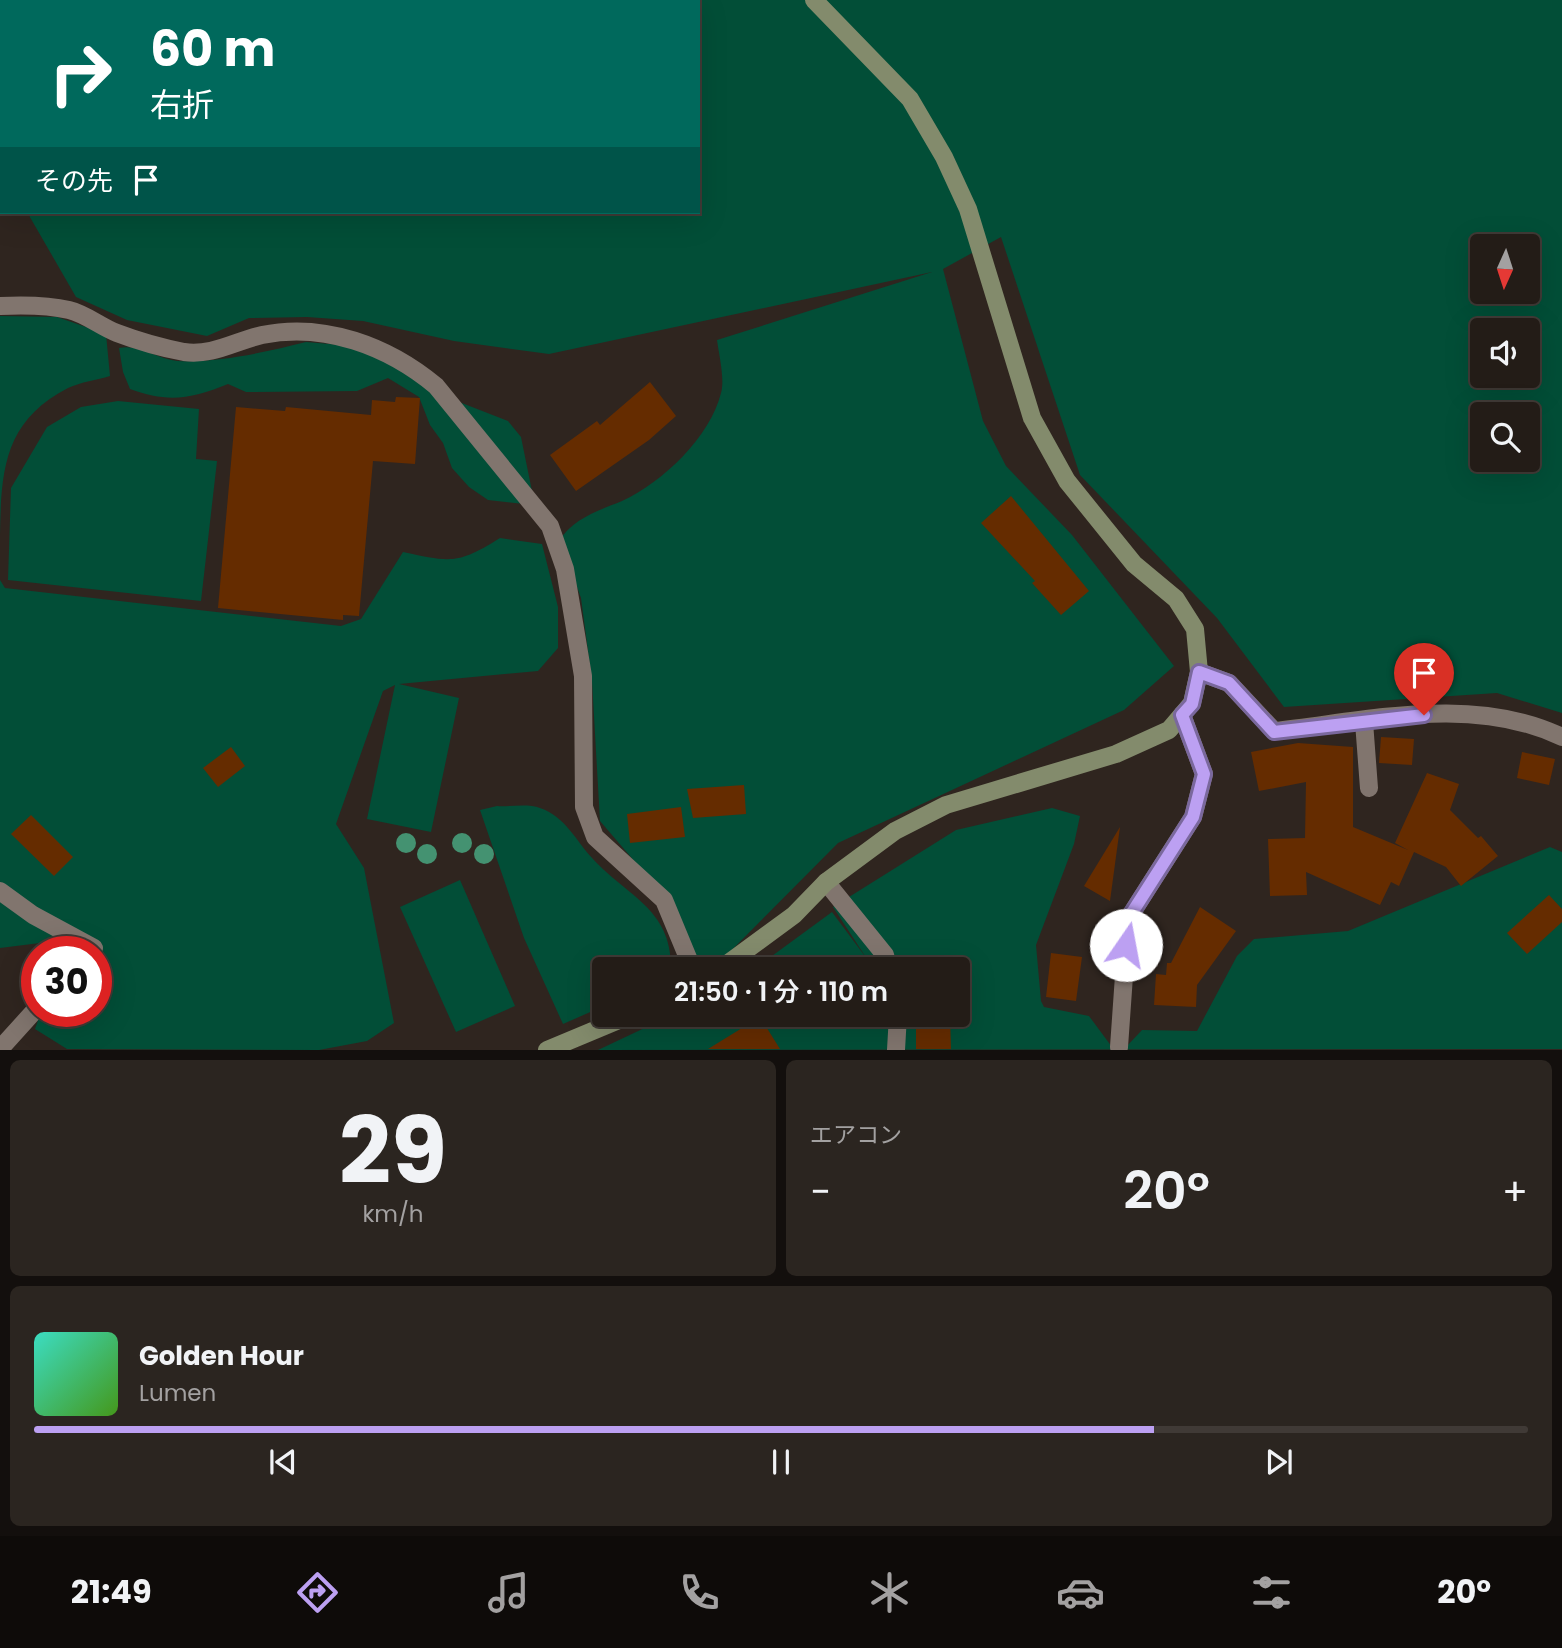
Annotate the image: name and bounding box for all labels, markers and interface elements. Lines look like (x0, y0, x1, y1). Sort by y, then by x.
text: 60 m (150, 15, 275, 83)
icon: right (35, 28, 126, 119)
text: 右折 (150, 82, 214, 127)
icon: arrive (127, 161, 165, 199)
text: その先 (35, 163, 113, 199)
north arrow (1470, 234, 1540, 304)
map controls (1470, 234, 1540, 472)
button: sound (1470, 318, 1540, 388)
button: search (1470, 402, 1540, 472)
pin (1394, 643, 1454, 715)
icon: arrive (1405, 654, 1443, 692)
position arrow (1089, 908, 1163, 982)
speed limit sign: 30 (21, 936, 112, 1027)
text: 21:50 · 1 分 · 110 m (674, 974, 888, 1010)
text: 29 (339, 1087, 447, 1215)
text: エアコン (810, 1119, 902, 1151)
text: 20° (1123, 1154, 1210, 1227)
text: − (810, 1165, 831, 1218)
text: + (1502, 1165, 1528, 1218)
text: km/h (362, 1198, 424, 1230)
text: Golden Hour (139, 1338, 304, 1374)
text: Lumen (139, 1377, 216, 1409)
icon: previous (264, 1443, 302, 1481)
icon: pause (762, 1443, 800, 1481)
icon: next (1260, 1443, 1298, 1481)
icon: directions (293, 1568, 342, 1617)
icon: music (484, 1568, 533, 1617)
icon: phone (675, 1568, 724, 1617)
icon: climate (865, 1568, 914, 1617)
icon: car (1056, 1568, 1105, 1617)
icon: filters (1247, 1568, 1296, 1617)
text: 21:49 (71, 1569, 152, 1614)
text: 20° (1437, 1569, 1491, 1614)

